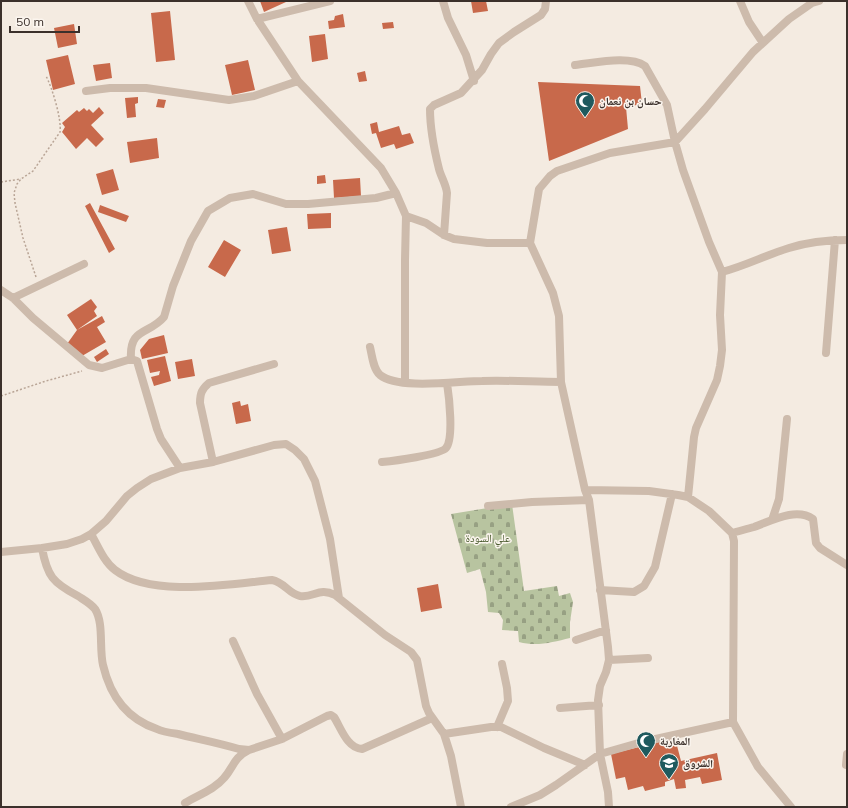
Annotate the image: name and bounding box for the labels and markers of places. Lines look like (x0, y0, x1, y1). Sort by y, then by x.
mosque icon: حسان بن نعمان (574, 90, 596, 118)
place label: حسان بن نعمان (599, 94, 662, 109)
mosque icon: المغاربة (635, 730, 657, 758)
place label: المغاربة (660, 734, 690, 748)
school or university icon: الشروق (658, 752, 680, 780)
place label: الشروق (683, 756, 713, 771)

